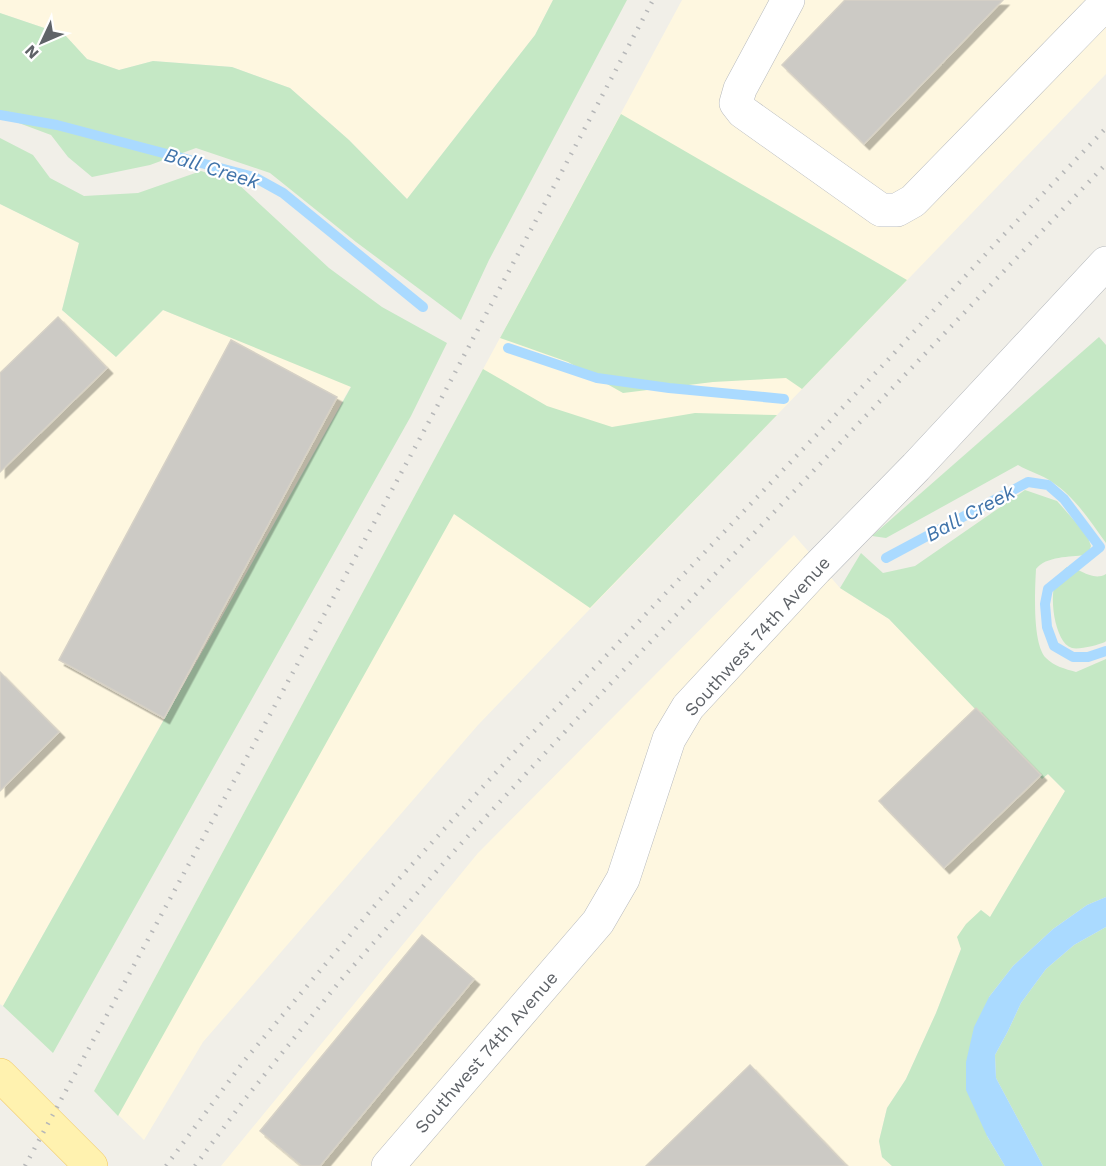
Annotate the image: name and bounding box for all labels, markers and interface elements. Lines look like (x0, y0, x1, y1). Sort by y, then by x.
north arrow (12, 12, 72, 72)
text: N (21, 41, 43, 63)
water label: Ball Creek (162, 142, 263, 194)
water label: Ball Creek (921, 479, 1020, 547)
street label: Southwest 74th Avenue (680, 552, 834, 720)
street label: Southwest 74th Avenue (410, 967, 562, 1137)

